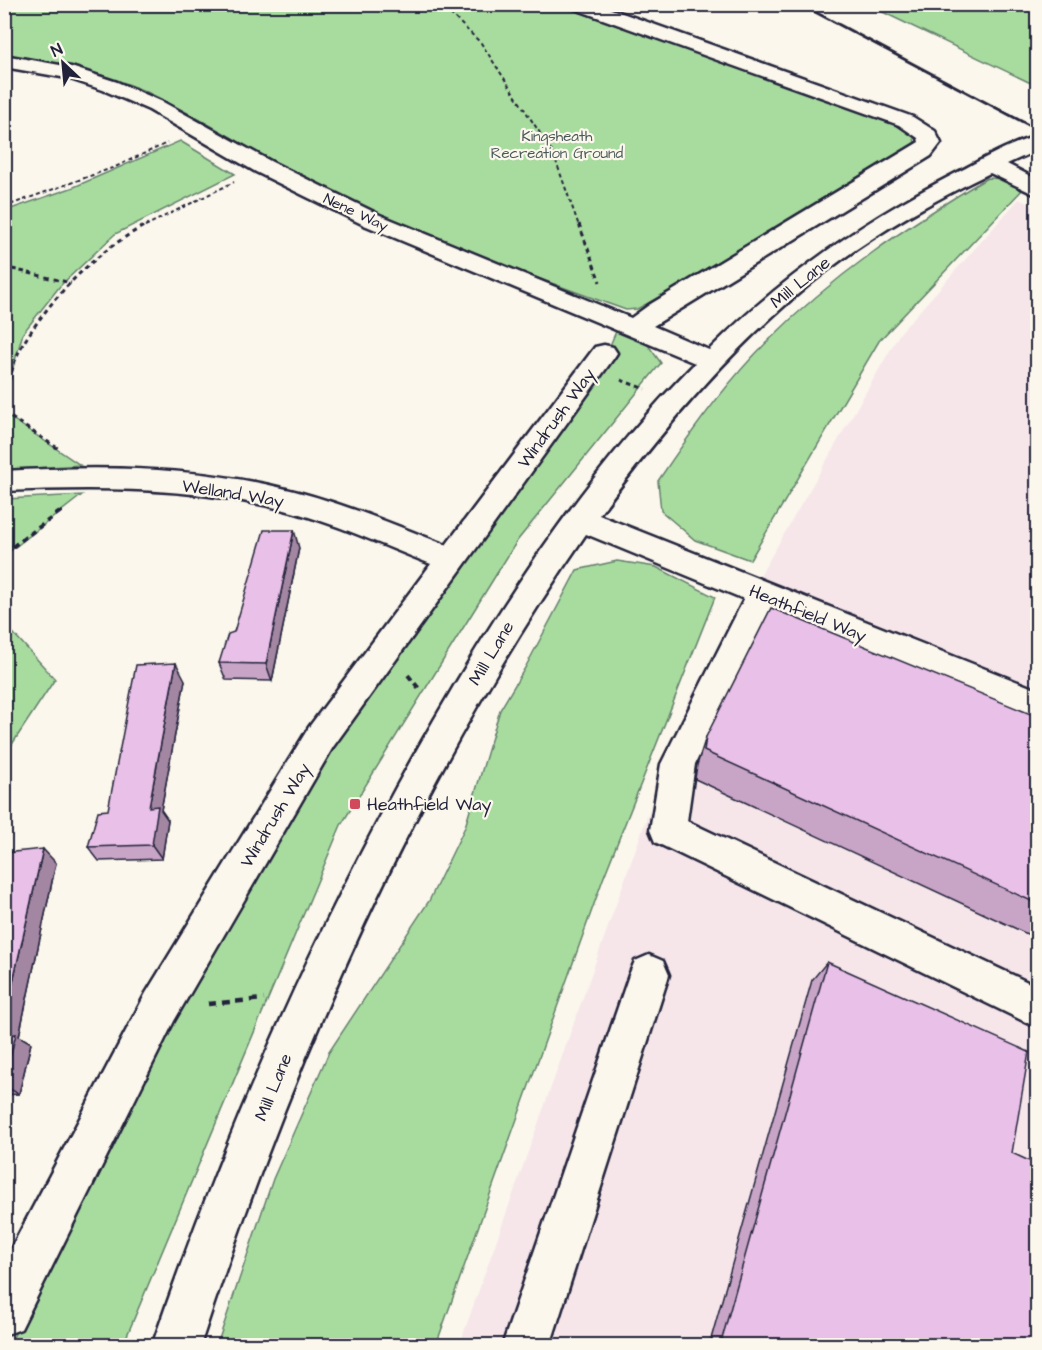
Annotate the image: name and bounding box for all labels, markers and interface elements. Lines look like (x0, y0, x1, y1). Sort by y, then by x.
north arrow (33, 33, 93, 93)
text: N (48, 38, 66, 63)
park label: Kingsheath Recreation Ground (491, 126, 624, 164)
street label: Nene Way (320, 188, 392, 237)
street label: Mill Lane (765, 250, 836, 314)
street label: Windrush Way (512, 363, 602, 474)
street label: Welland Way (180, 473, 286, 515)
street label: Heathfield Way (745, 579, 870, 649)
street label: Mill Lane (462, 616, 521, 690)
street label: Windrush Way (234, 758, 317, 873)
place label: Heathfield Way (367, 792, 491, 818)
marker: Heathfield Way (348, 797, 362, 811)
street label: Mill Lane (249, 1049, 298, 1125)

